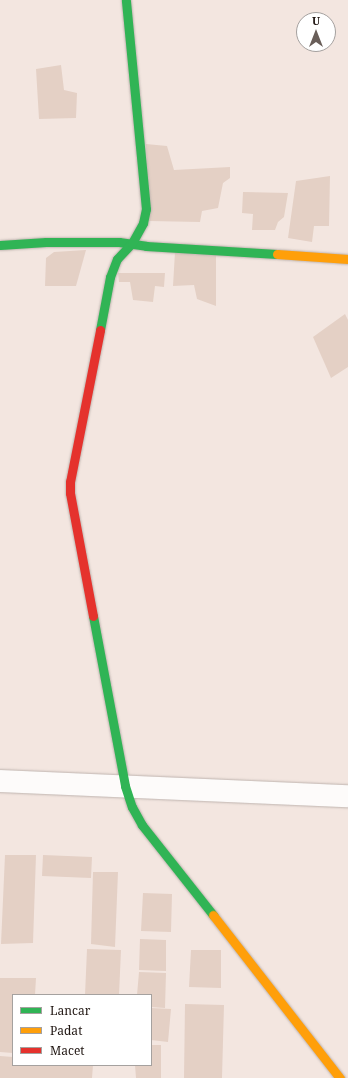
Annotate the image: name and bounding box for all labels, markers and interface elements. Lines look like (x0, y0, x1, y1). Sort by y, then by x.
north arrow (296, 12, 336, 52)
text: U (312, 13, 320, 28)
legend (12, 994, 152, 1066)
text: Lancar (50, 1002, 90, 1019)
text: Padat (50, 1022, 82, 1039)
text: Macet (50, 1042, 85, 1059)

